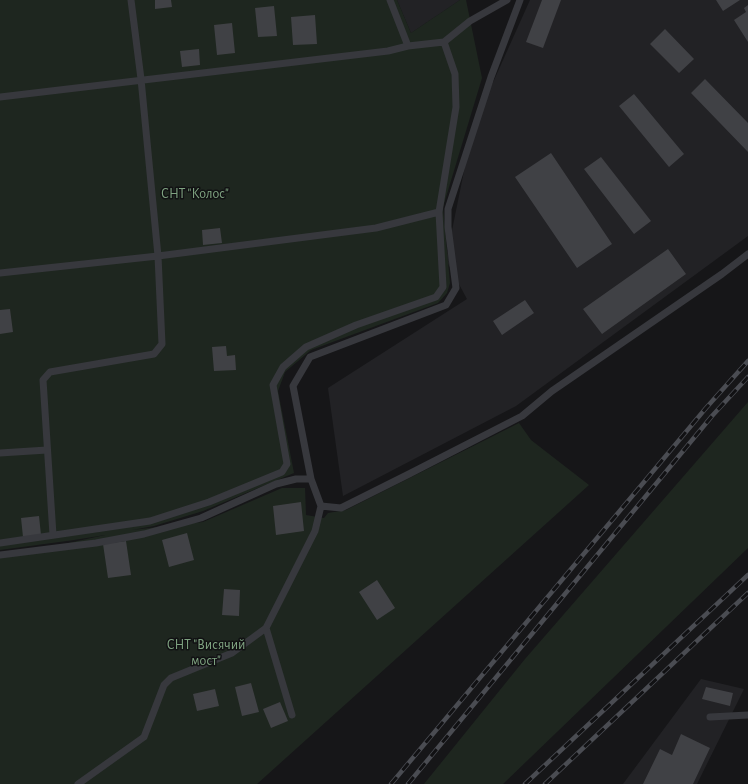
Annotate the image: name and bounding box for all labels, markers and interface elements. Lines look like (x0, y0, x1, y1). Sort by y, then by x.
park label: СНТ "Колос" (161, 186, 229, 202)
park label: СНТ "Висячий мост" (167, 637, 245, 670)

